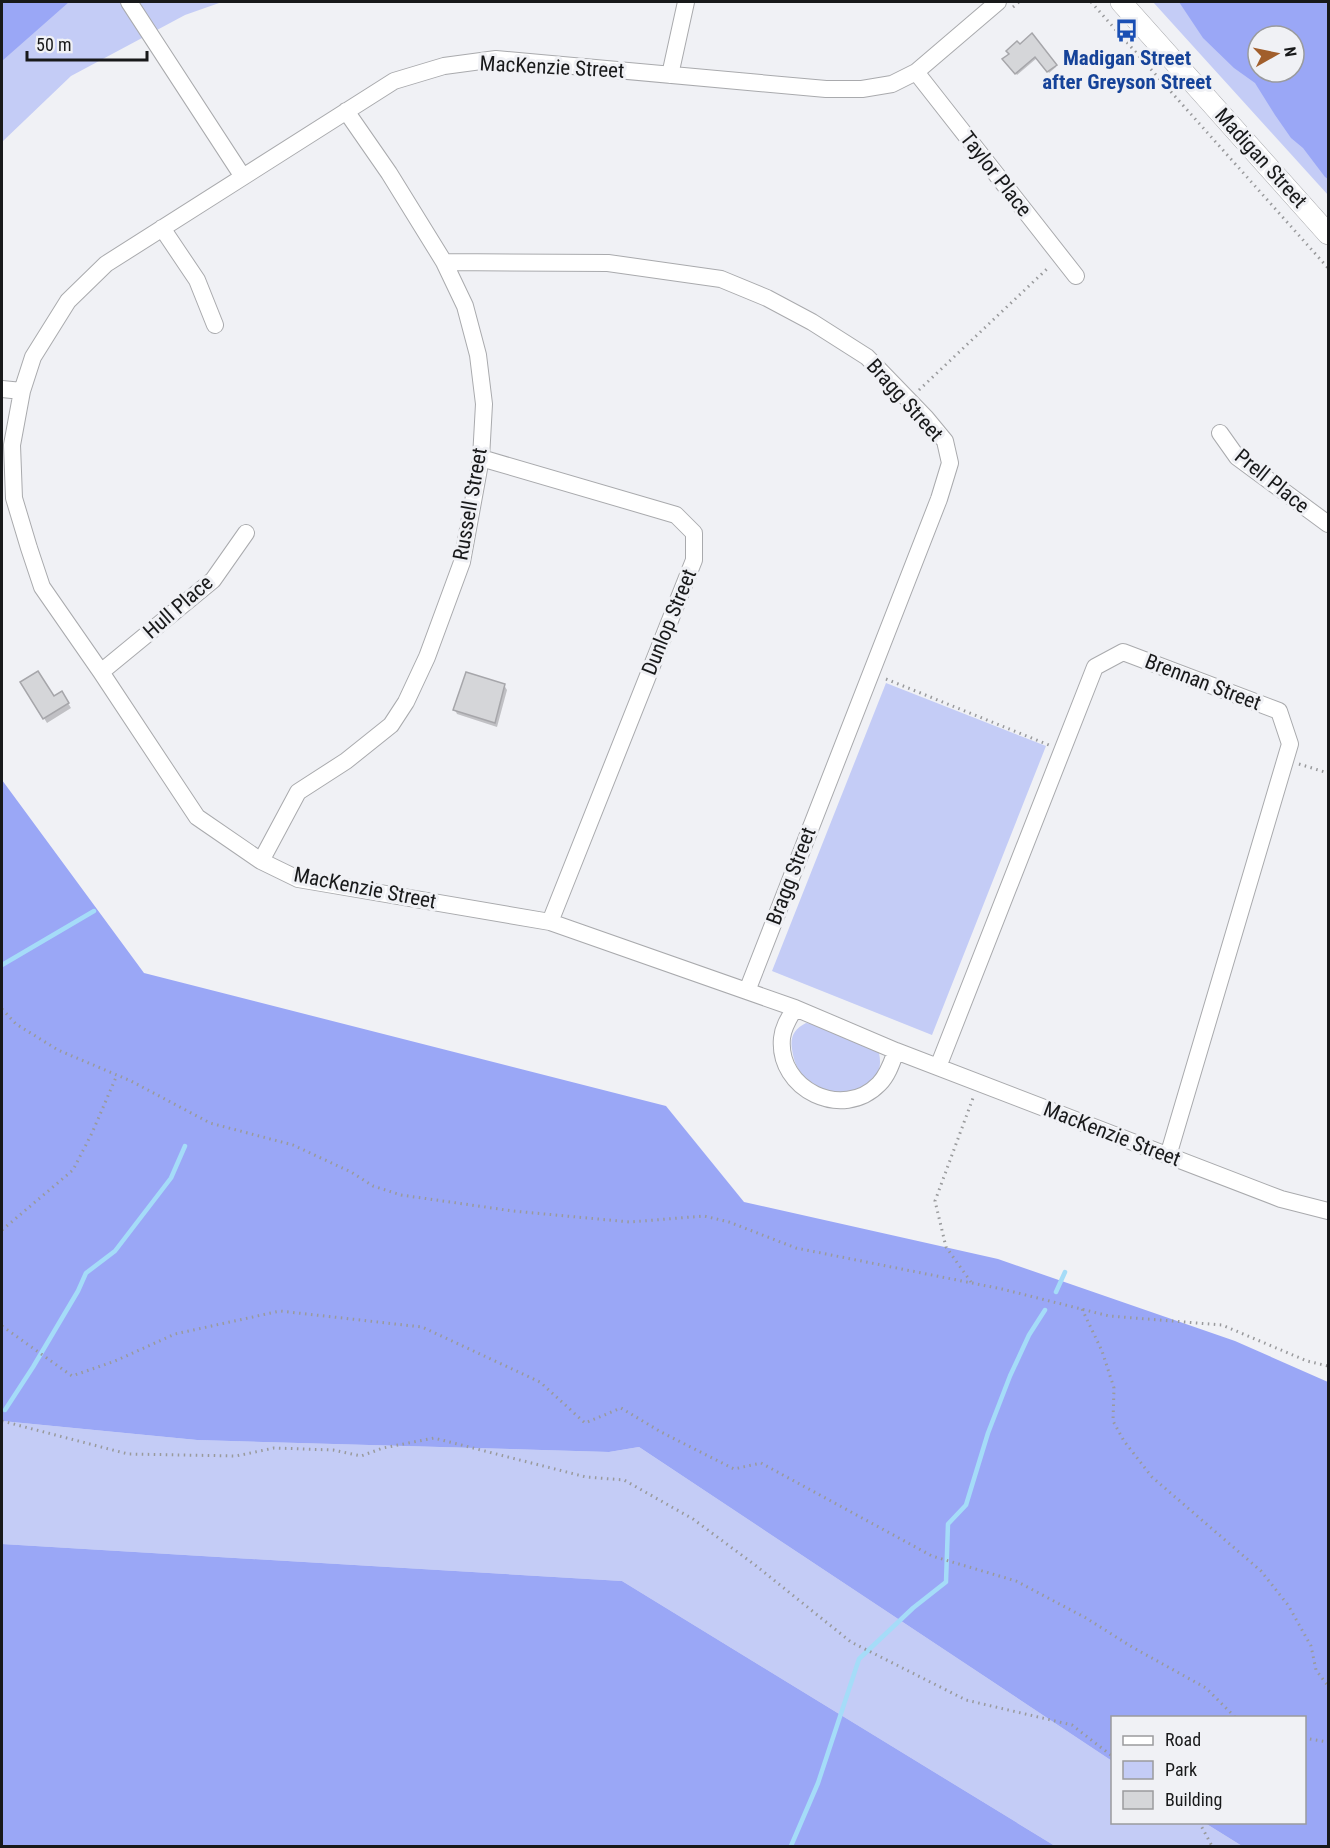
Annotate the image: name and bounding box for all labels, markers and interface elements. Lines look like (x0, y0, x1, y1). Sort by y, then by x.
bus stop icon: Madigan Street after Greyson Street (1114, 17, 1140, 43)
scale bar (27, 24, 147, 62)
north arrow (1246, 24, 1306, 84)
text: 50 m (36, 34, 71, 55)
text: N (1280, 45, 1300, 58)
place label: Madigan Street after Greyson Street (1042, 46, 1212, 94)
street label: MacKenzie Street (479, 51, 625, 83)
street label: Madigan Street (1210, 103, 1312, 213)
street label: Taylor Place (955, 127, 1037, 221)
street label: Bragg Street (862, 354, 948, 446)
street label: Prell Place (1230, 444, 1314, 518)
street label: Russell Street (448, 446, 492, 562)
street label: Dunlop Street (637, 566, 701, 678)
street label: Hull Place (139, 570, 218, 644)
street label: Brennan Street (1142, 649, 1264, 715)
street label: Bragg Street (761, 824, 821, 928)
street label: MacKenzie Street (292, 862, 438, 914)
street label: MacKenzie Street (1040, 1097, 1184, 1171)
legend (1111, 1716, 1306, 1824)
text: Road (1165, 1729, 1201, 1750)
text: Park (1165, 1759, 1197, 1780)
text: Building (1165, 1789, 1222, 1810)

